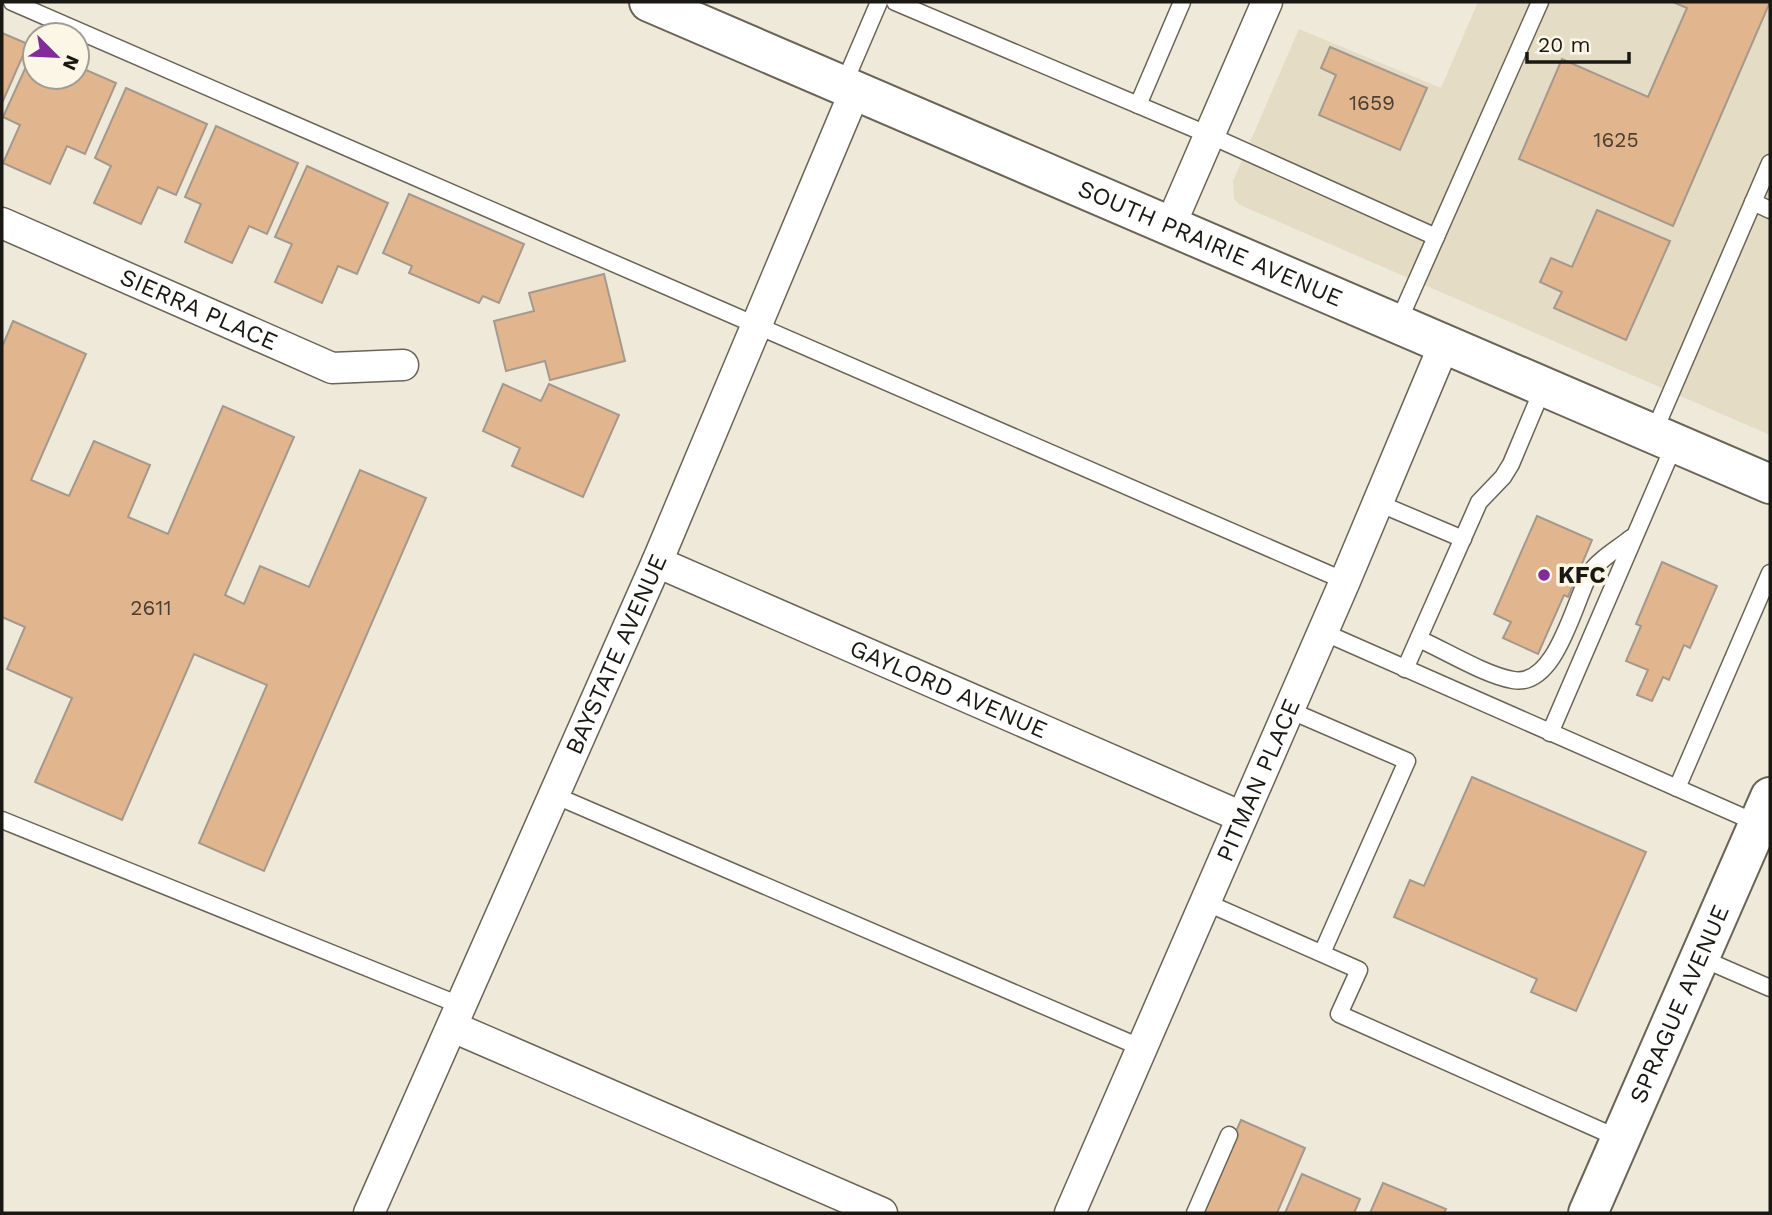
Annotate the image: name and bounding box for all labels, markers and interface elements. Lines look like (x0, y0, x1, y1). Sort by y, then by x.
north arrow (21, 21, 91, 91)
scale bar (1527, 21, 1628, 65)
text: 20 m (1538, 32, 1590, 57)
text: N (58, 52, 84, 74)
house number: 1659 (1349, 90, 1395, 115)
house number: 1625 (1593, 127, 1639, 152)
street label: SOUTH PRAIRIE AVENUE (1074, 174, 1347, 313)
street label: SIERRA PLACE (116, 263, 282, 356)
street label: BAYSTATE AVENUE (560, 550, 673, 759)
place label: KFC (1558, 561, 1606, 589)
marker: KFC (1536, 567, 1552, 583)
house number: 2611 (130, 595, 172, 620)
street label: GAYLORD AVENUE (846, 634, 1051, 744)
street label: PITMAN PLACE (1211, 695, 1306, 866)
street label: SPRAGUE AVENUE (1624, 901, 1735, 1108)

